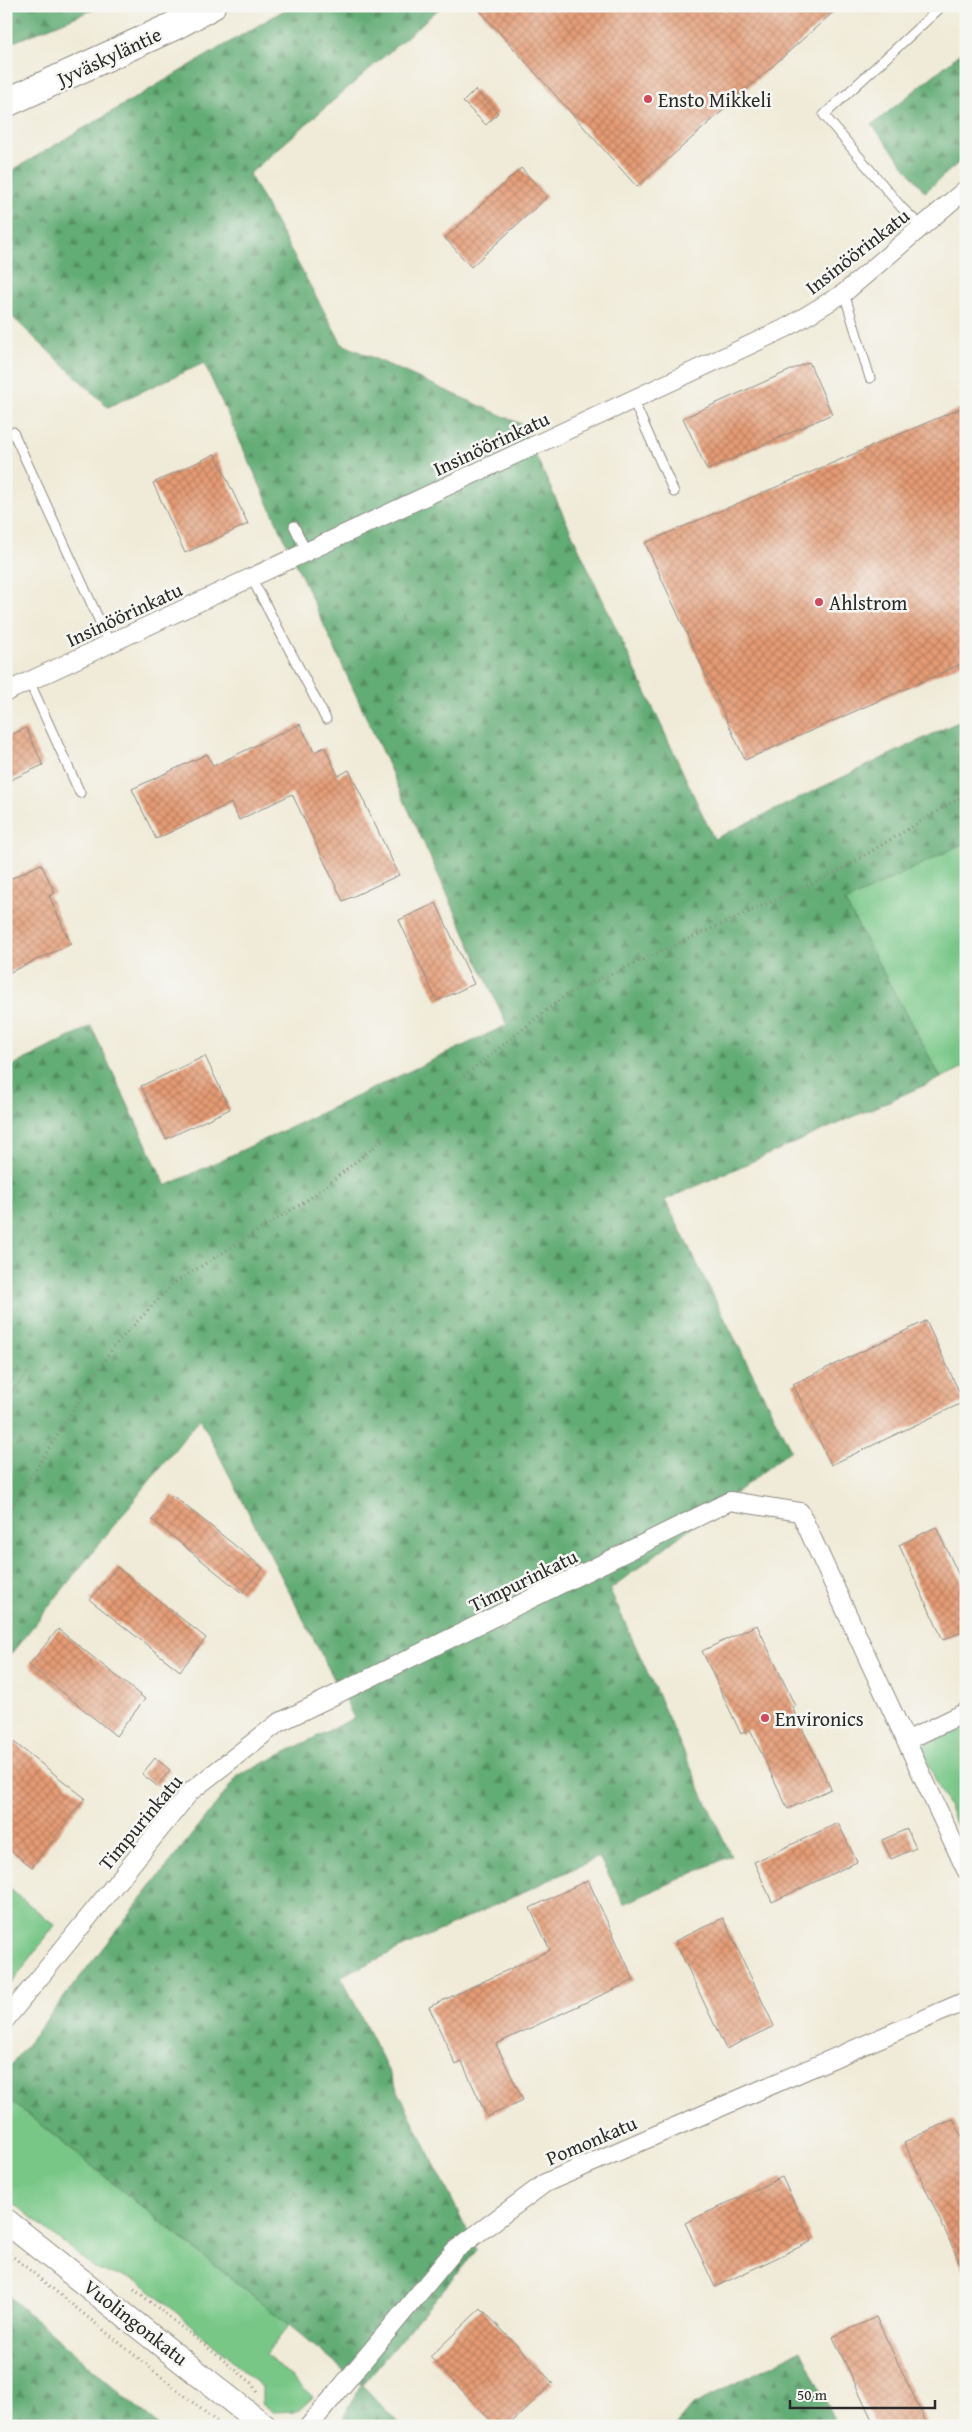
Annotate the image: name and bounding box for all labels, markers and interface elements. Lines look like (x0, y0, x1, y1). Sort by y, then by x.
street label: Jyväskyläntie (49, 19, 166, 94)
place label: Ensto Mikkeli (658, 85, 772, 114)
marker: Ensto Mikkeli (642, 93, 654, 105)
street label: Insinöörinkatu (799, 201, 915, 301)
street label: Insinöörinkatu (428, 403, 554, 483)
street label: Insinöörinkatu (61, 574, 187, 654)
place label: Ahlstrom (829, 588, 908, 617)
marker: Ahlstrom (813, 596, 825, 608)
street label: Timpurinkatu (464, 1541, 582, 1619)
place label: Environics (775, 1704, 864, 1733)
marker: Environics (759, 1712, 771, 1724)
street label: Timpurinkatu (91, 1768, 189, 1876)
street label: Pomonkatu (541, 2108, 641, 2172)
street label: Vuolingonkatu (78, 2272, 194, 2372)
scale bar (790, 2377, 934, 2409)
text: 50 m (797, 2384, 828, 2405)

